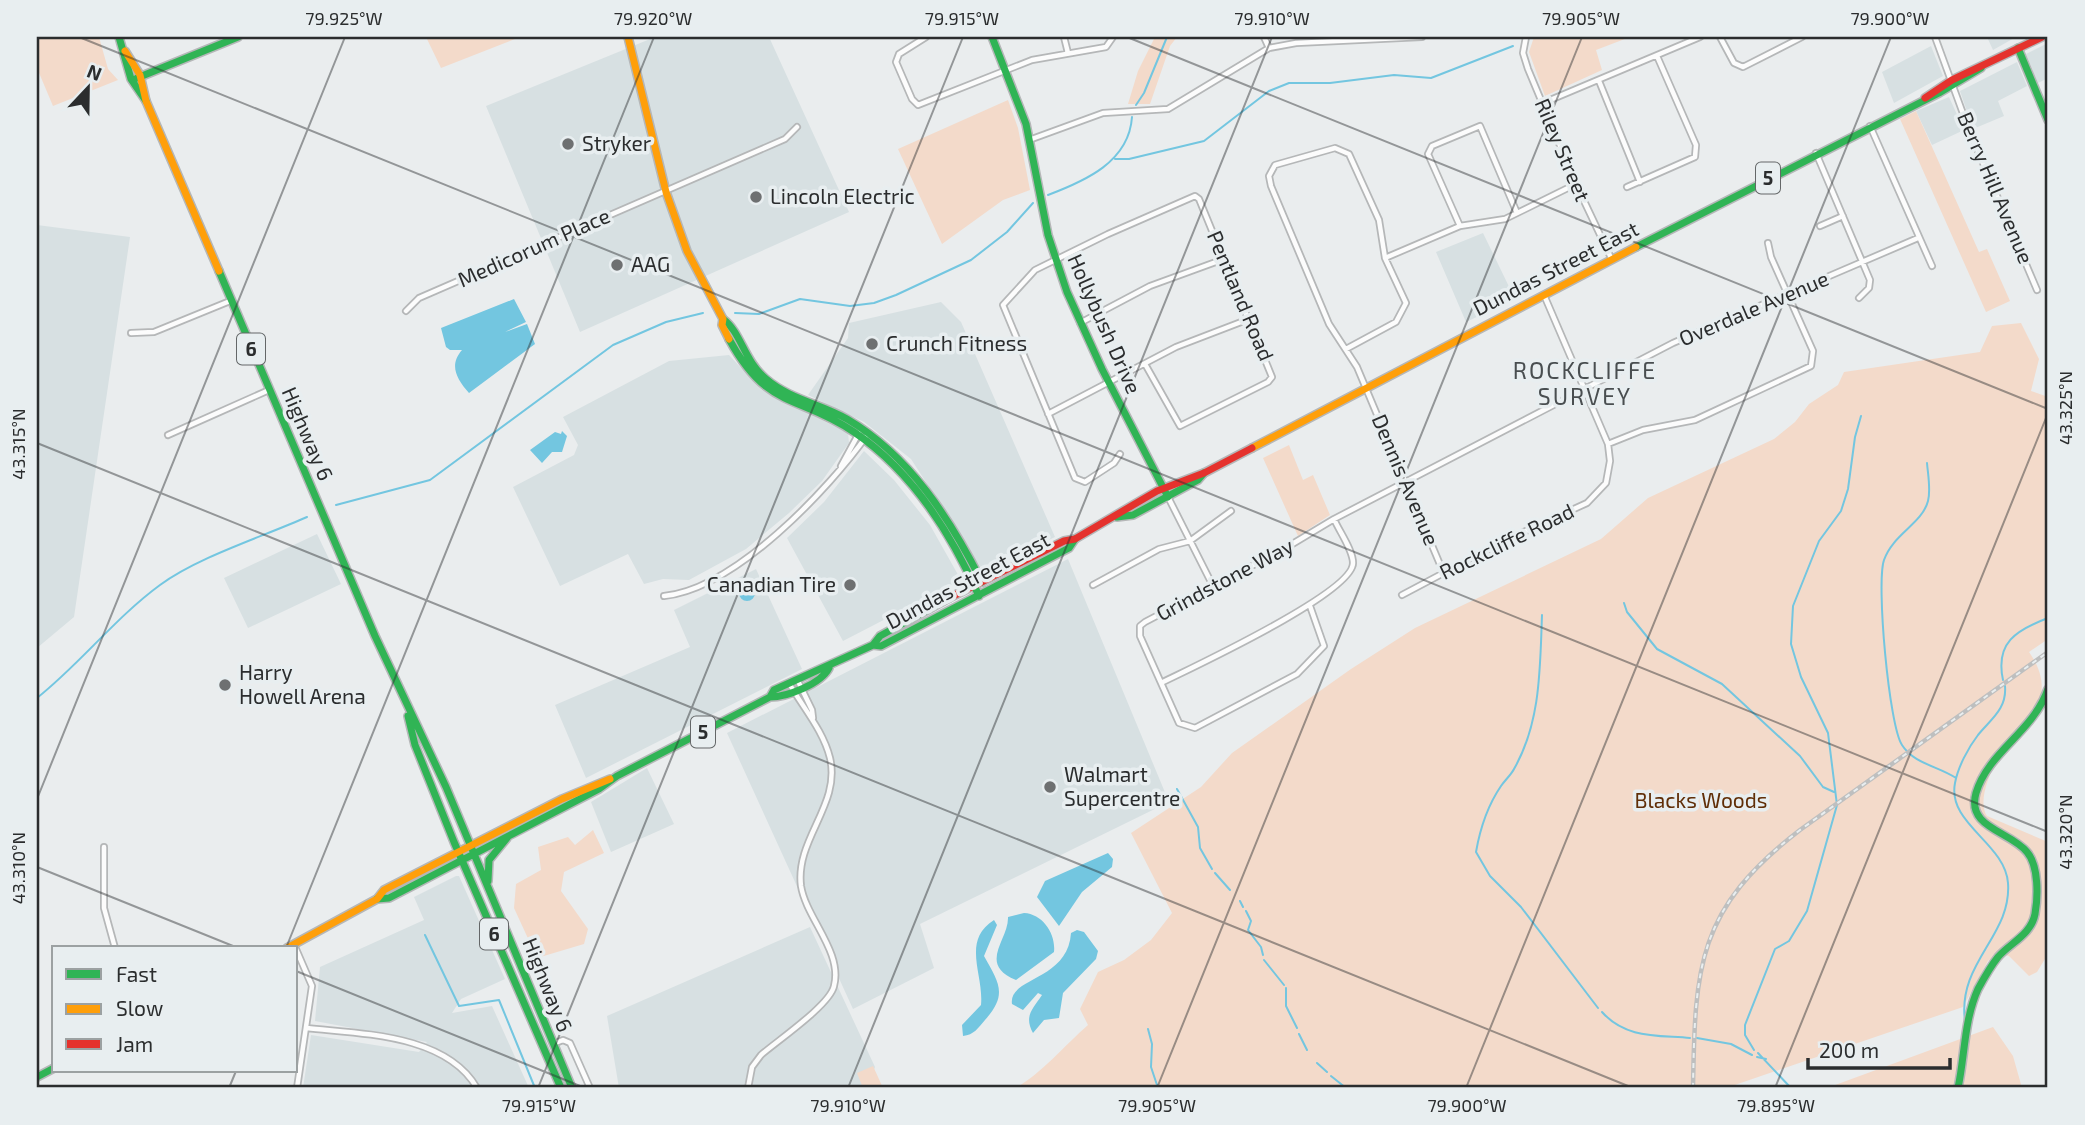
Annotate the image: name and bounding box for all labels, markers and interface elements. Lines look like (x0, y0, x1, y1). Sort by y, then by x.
text: 79.925°W (305, 7, 383, 29)
text: 79.920°W (614, 7, 692, 29)
text: 79.915°W (925, 7, 999, 29)
text: 79.910°W (1234, 7, 1310, 29)
text: 79.905°W (1542, 7, 1620, 29)
text: 79.900°W (1850, 7, 1930, 29)
north arrow (52, 52, 122, 122)
text: N (84, 59, 105, 85)
street label: Riley Street (1531, 94, 1596, 205)
street label: Berry Hill Avenue (1953, 108, 2040, 267)
place label: Stryker (582, 130, 652, 155)
marker: Stryker (560, 136, 576, 152)
road number: 5 (1756, 162, 1780, 194)
place label: Lincoln Electric (770, 183, 915, 208)
marker: Lincoln Electric (748, 189, 764, 205)
street label: Medicorum Place (453, 202, 613, 291)
street label: Dundas Street East (1469, 215, 1642, 320)
street label: Pentland Road (1203, 227, 1280, 364)
street label: Hollybush Drive (1063, 250, 1147, 397)
place label: AAG (631, 251, 670, 276)
marker: AAG (609, 257, 625, 273)
street label: Overdale Avenue (1675, 265, 1832, 350)
place label: Crunch Fitness (886, 330, 1027, 355)
road number: 6 (237, 334, 265, 364)
marker: Crunch Fitness (864, 336, 880, 352)
district label: ROCKCLIFFE SURVEY (1513, 356, 1657, 410)
text: 43.325°N (2054, 371, 2076, 445)
street label: Highway 6 (277, 383, 339, 484)
text: 43.315°N (7, 408, 29, 480)
street label: Dennis Avenue (1368, 410, 1445, 549)
street label: Rockcliffe Road (1435, 497, 1578, 584)
street label: Dundas Street East (881, 526, 1054, 633)
street label: Grindstone Way (1151, 532, 1297, 625)
place label: Canadian Tire (707, 571, 836, 596)
marker: Canadian Tire (842, 577, 858, 593)
place label: Harry Howell Arena (239, 659, 366, 708)
marker: Harry Howell Arena (217, 677, 233, 693)
road number: 5 (691, 716, 715, 748)
place label: Walmart Supercentre (1064, 761, 1180, 810)
marker: Walmart Supercentre (1042, 779, 1058, 795)
park label: Blacks Woods (1635, 787, 1767, 812)
text: 43.320°N (2054, 794, 2076, 870)
text: 43.310°N (7, 832, 29, 904)
road number: 6 (480, 918, 508, 950)
street label: Highway 6 (518, 934, 579, 1035)
legend (52, 946, 298, 1072)
text: Fast (116, 961, 157, 986)
text: Slow (116, 995, 163, 1020)
scale bar (1808, 1027, 1950, 1071)
text: Jam (116, 1031, 153, 1056)
text: 200 m (1819, 1037, 1879, 1062)
text: 79.915°W (502, 1094, 576, 1116)
text: 79.910°W (810, 1094, 886, 1116)
text: 79.905°W (1118, 1094, 1196, 1116)
text: 79.900°W (1427, 1094, 1507, 1116)
text: 79.895°W (1737, 1094, 1815, 1116)

